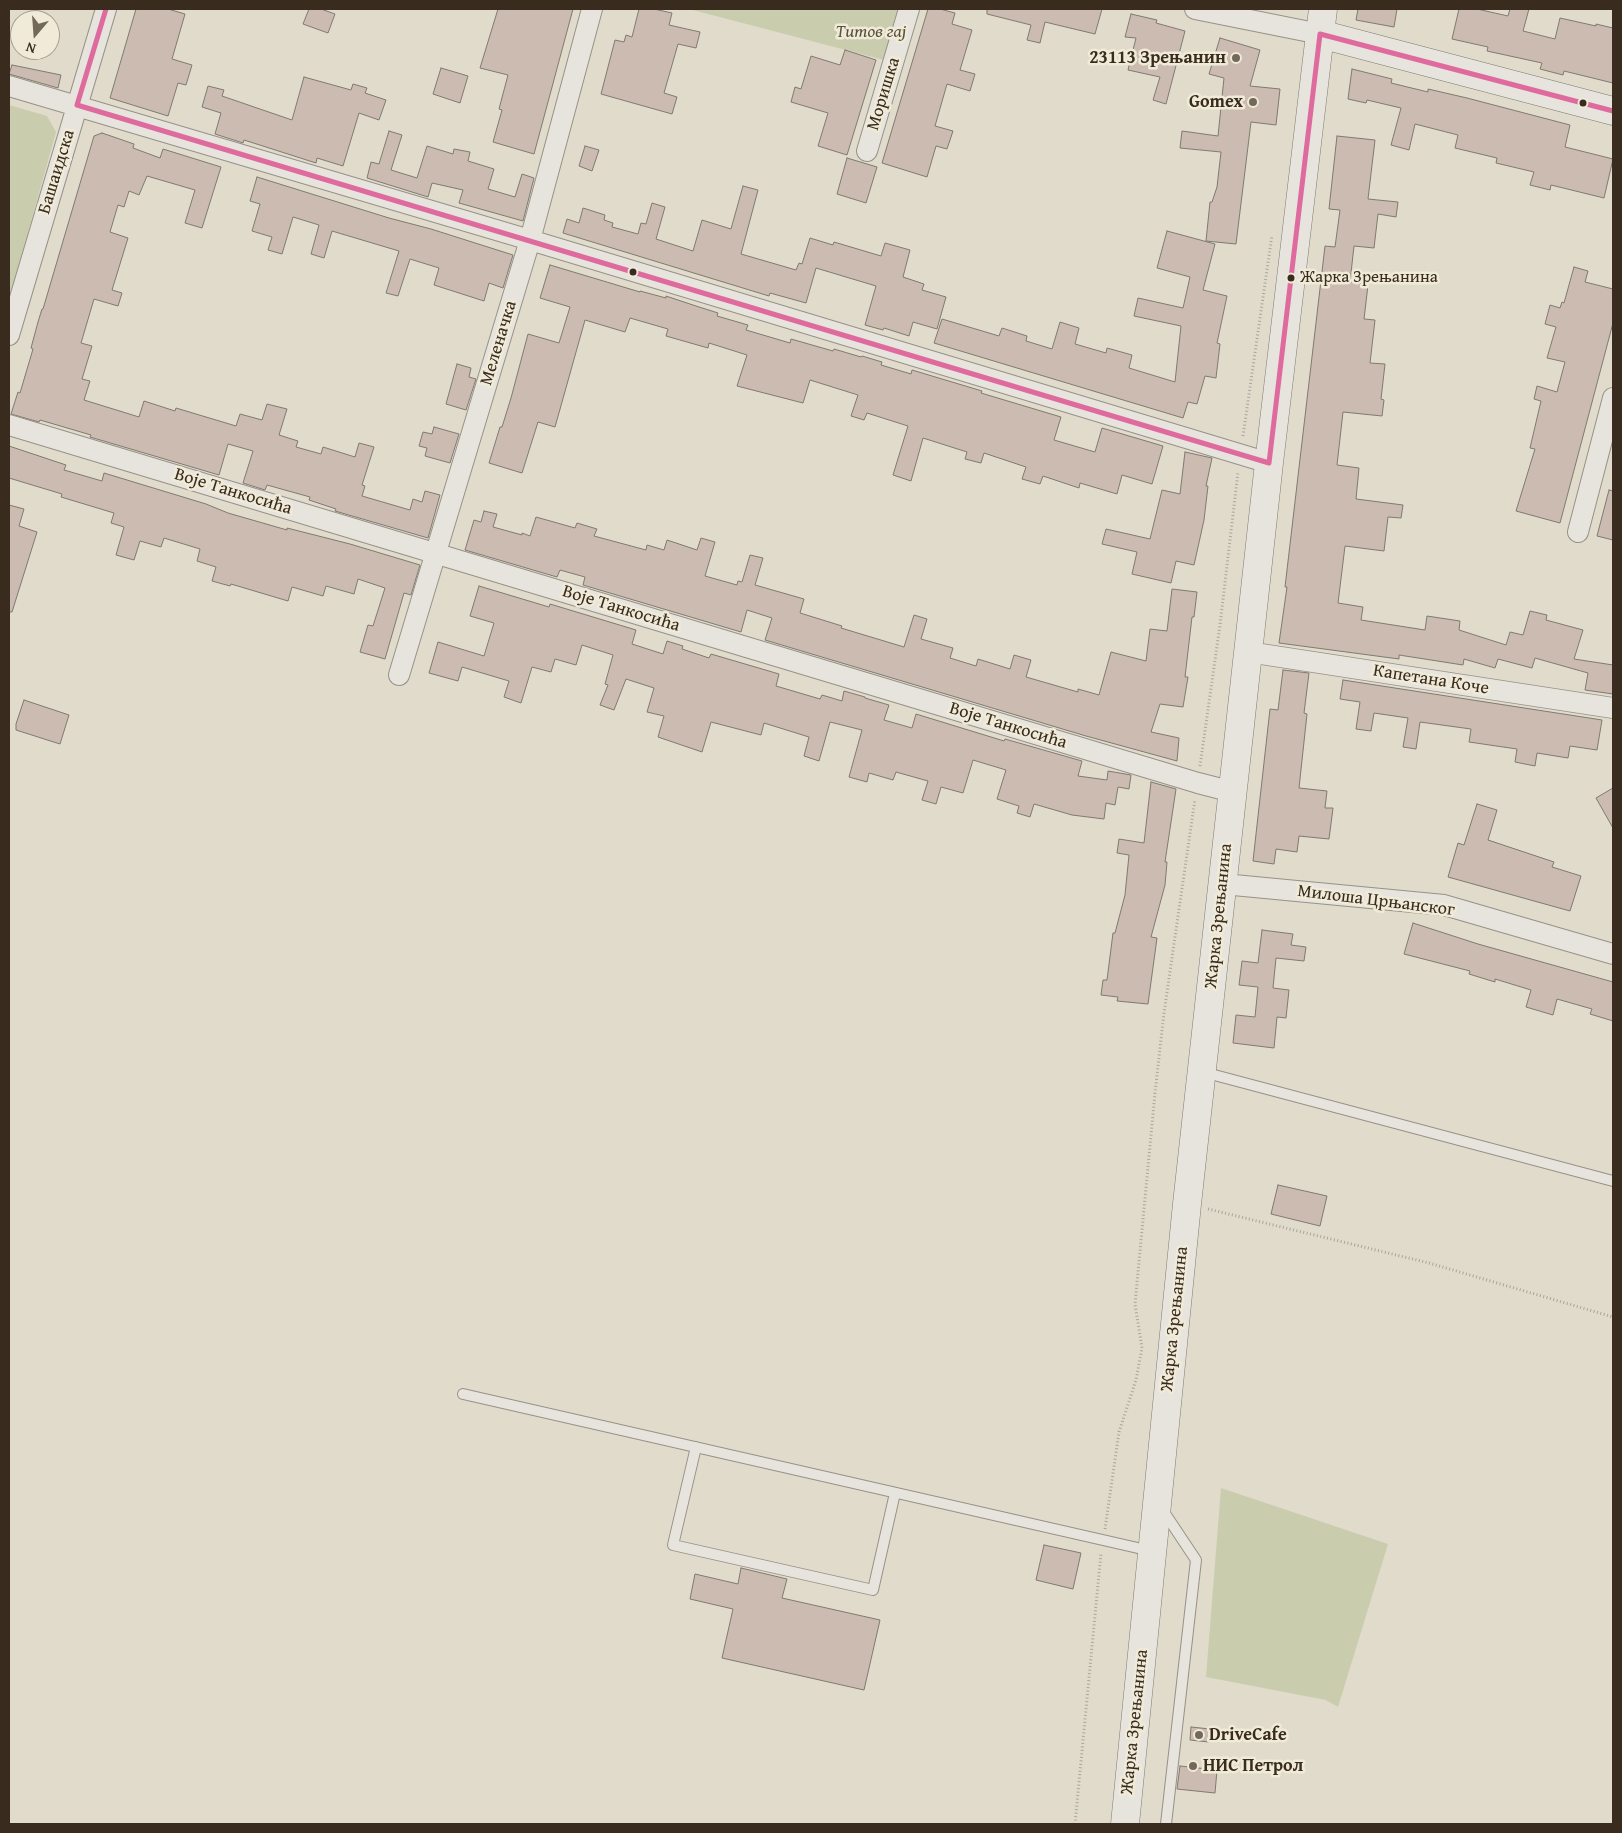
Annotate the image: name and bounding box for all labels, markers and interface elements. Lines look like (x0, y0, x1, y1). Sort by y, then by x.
north arrow (10, 10, 60, 60)
park label: Титов гај (836, 21, 906, 43)
text: N (23, 37, 38, 59)
place label: 23113 Зрењанин (1089, 47, 1226, 69)
marker: 23113 Зрењанин (1230, 52, 1242, 64)
street label: Моришка (863, 55, 905, 133)
place label: Gomex (1189, 91, 1243, 113)
marker: Gomex (1247, 96, 1259, 108)
unlabelled marker (1578, 98, 1588, 108)
street label: Башаидска (34, 127, 80, 217)
unlabelled marker (628, 267, 638, 277)
place label: Жарка Зрењанина (1300, 268, 1438, 288)
marker: Жарка Зрењанина (1286, 273, 1296, 283)
street label: Меленачка (476, 298, 522, 388)
street label: Воје Танкосића (172, 464, 294, 520)
street label: Воје Танкосића (560, 581, 682, 637)
street label: Капетана Коче (1372, 660, 1490, 700)
street label: Воје Танкосића (947, 698, 1069, 754)
street label: Жарка Зрењанина (1201, 842, 1237, 990)
street label: Милоша Црњанског (1296, 881, 1456, 921)
street label: Жарка Зрењанина (1157, 1245, 1193, 1393)
street label: Жарка Зрењанина (1117, 1648, 1153, 1796)
place label: DriveCafe (1209, 1724, 1287, 1746)
marker: DriveCafe (1193, 1729, 1205, 1741)
place label: НИС Петрол (1203, 1755, 1303, 1777)
marker: НИС Петрол (1187, 1760, 1199, 1772)

